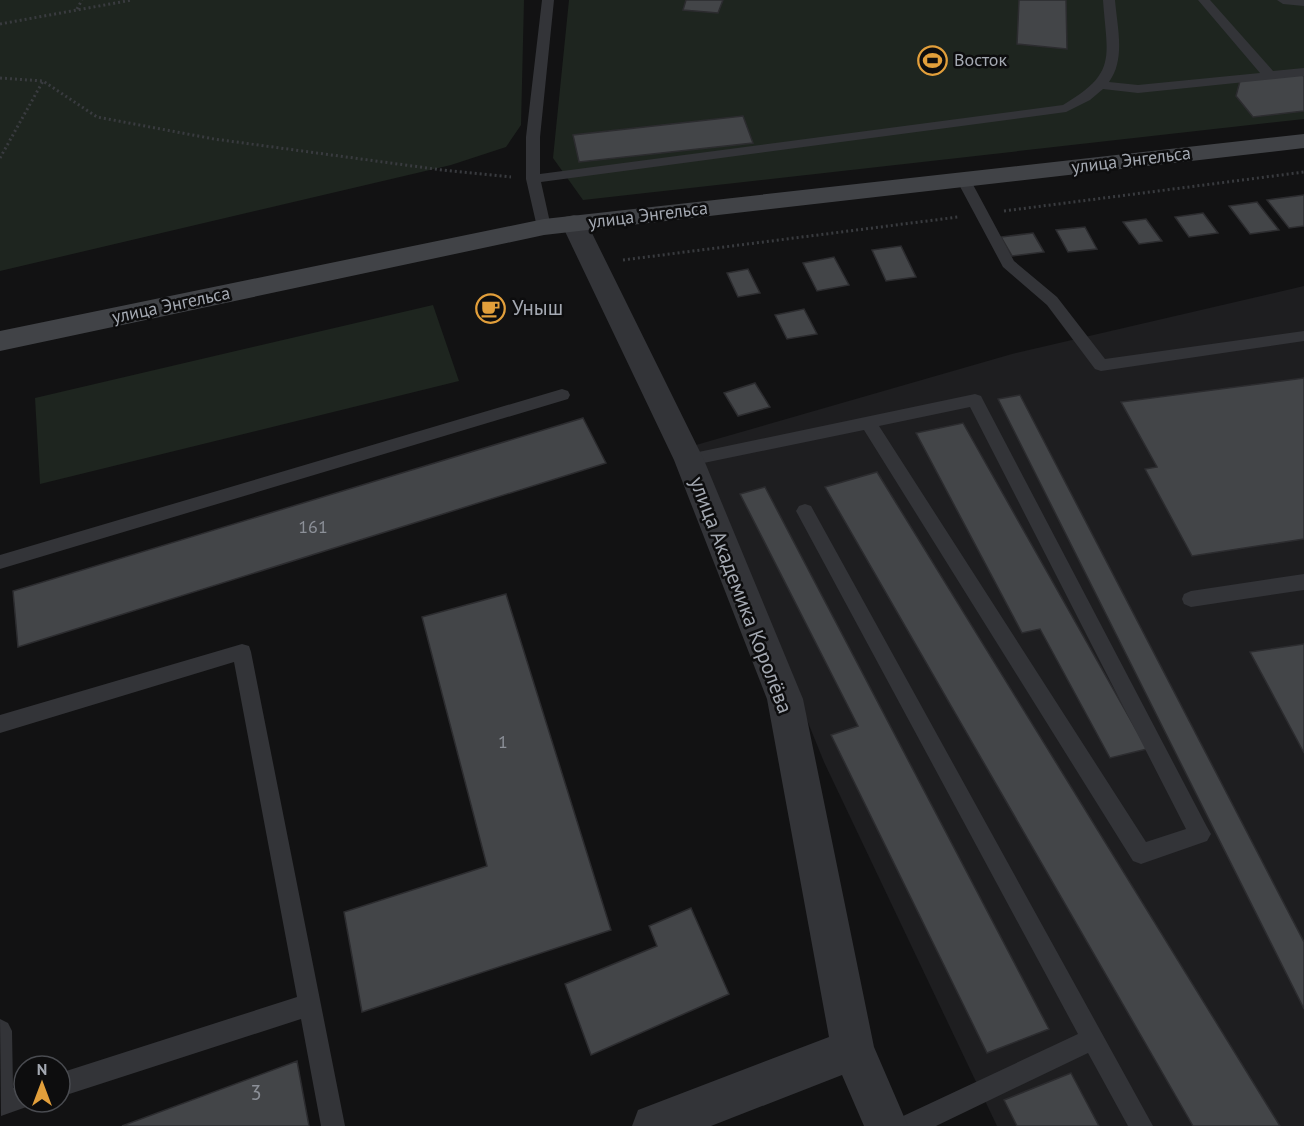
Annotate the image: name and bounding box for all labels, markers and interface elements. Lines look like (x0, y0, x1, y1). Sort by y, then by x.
sports icon: Восток (917, 44, 949, 76)
place label: Восток (954, 48, 1008, 71)
street label: улица Энгельса (1070, 141, 1192, 178)
street label: улица Энгельса (587, 196, 709, 233)
street label: улица Энгельса (110, 281, 232, 328)
cafe icon: Уныш (475, 292, 507, 324)
place label: Уныш (512, 294, 563, 321)
street label: улица Академика Королёва (684, 473, 799, 717)
house number: 161 (298, 515, 328, 538)
house number: 1 (498, 730, 508, 753)
north arrow (12, 1054, 72, 1114)
text: N (37, 1059, 47, 1079)
house number: 3 (250, 1079, 262, 1106)

